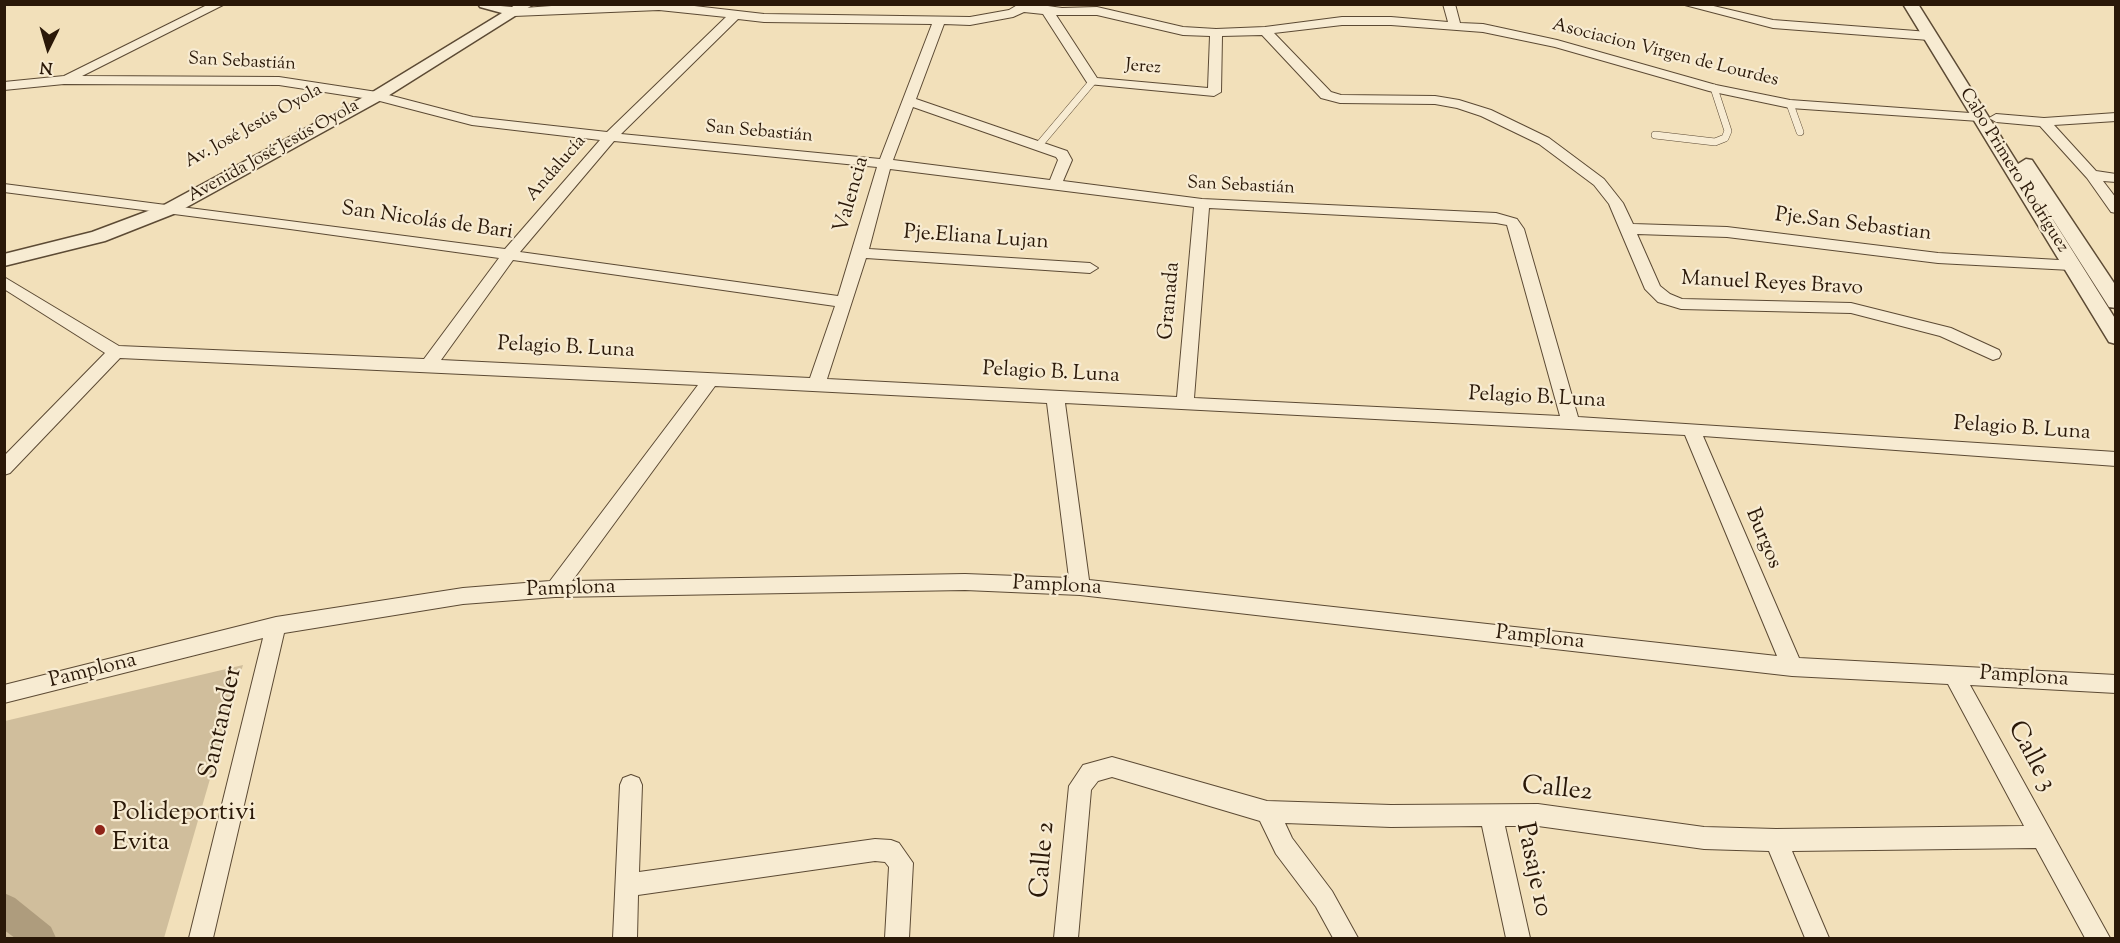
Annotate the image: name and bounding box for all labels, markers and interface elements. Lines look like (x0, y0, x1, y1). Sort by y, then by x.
street label: Asociacion Virgen de Lourdes (1550, 15, 1780, 93)
north arrow (18, 18, 78, 78)
street label: San Sebastián (188, 49, 296, 77)
text: N (39, 54, 54, 78)
street label: Jerez (1124, 56, 1162, 80)
street label: Av. José Jesús Oyola (181, 80, 327, 174)
street label: Cabo Primero Rodríguez (1954, 85, 2072, 257)
street label: Avenida José Jesús Oyola (185, 96, 363, 208)
street label: San Sebastián (704, 118, 814, 148)
street label: Andalucía (523, 132, 591, 206)
street label: Valencia (830, 154, 876, 236)
street label: San Sebastián (1187, 173, 1295, 201)
street label: San Nicolás de Bari (340, 197, 514, 247)
street label: Pje.San Sebastian (1773, 204, 1933, 248)
street label: Pje.Eliana Lujan (903, 221, 1049, 257)
street label: Granada (1155, 261, 1187, 341)
street label: Manuel Reyes Bravo (1680, 268, 1864, 302)
street label: Pelagio B. Luna (497, 333, 635, 365)
street label: Pelagio B. Luna (982, 358, 1120, 390)
street label: Pelagio B. Luna (1468, 383, 1606, 415)
street label: Pelagio B. Luna (1953, 413, 2091, 447)
street label: Burgos (1738, 505, 1786, 573)
street label: Pamplona (1012, 572, 1102, 602)
street label: Pamplona (526, 576, 616, 604)
street label: Pamplona (1494, 622, 1586, 656)
street label: Pamplona (47, 649, 139, 695)
street label: Pamplona (1979, 662, 2069, 694)
street label: Santander (195, 664, 251, 782)
street label: Calle 3 (1999, 717, 2061, 797)
street label: Calle2 (1520, 772, 1594, 810)
place label: Polideportivi Evita (112, 799, 256, 861)
street label: Calle 2 (1026, 820, 1064, 900)
street label: Pasaje 10 (1507, 820, 1557, 920)
marker: Polideportivi Evita (93, 823, 107, 837)

